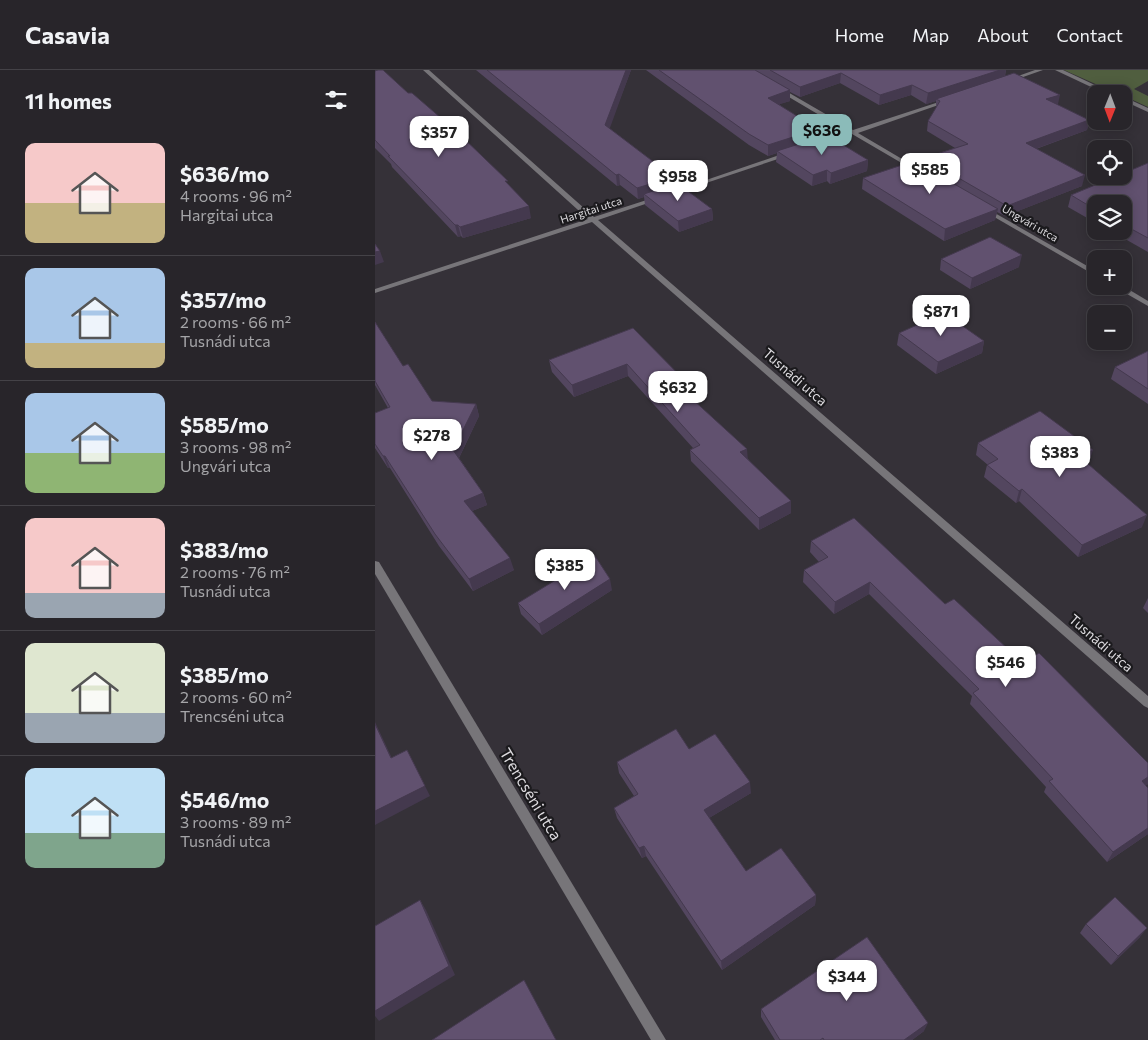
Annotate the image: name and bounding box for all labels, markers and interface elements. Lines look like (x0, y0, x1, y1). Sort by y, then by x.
text: Casavia (25, 20, 110, 49)
text: Home (835, 24, 884, 46)
text: Map (912, 24, 949, 46)
text: About (977, 24, 1029, 46)
text: Contact (1057, 24, 1123, 46)
north arrow (1087, 85, 1133, 130)
map controls (1087, 85, 1132, 350)
icon: filters (322, 86, 350, 114)
text: 11 homes (25, 88, 112, 113)
pin: $636 (792, 114, 852, 156)
pin: $357 (409, 116, 469, 158)
text: $636 (803, 120, 841, 139)
text: $357 (421, 122, 457, 141)
button: locate (1087, 140, 1132, 185)
pin: $585 (900, 152, 960, 195)
text: $585 (911, 159, 949, 178)
pin: $958 (648, 160, 708, 202)
text: $636/mo (180, 161, 269, 186)
icon: home (65, 163, 125, 223)
text: $958 (659, 166, 697, 185)
text: 4 rooms · 96 m² (180, 186, 292, 205)
street label: Hargitai utca (558, 193, 623, 226)
button: layers (1087, 195, 1132, 240)
street label: Ungvári utca (1000, 201, 1061, 244)
text: Hargitai utca (180, 205, 273, 224)
button: + (1087, 250, 1132, 295)
text: $357/mo (180, 287, 266, 312)
icon: home (65, 288, 125, 348)
pin: $871 (911, 294, 971, 337)
text: $871 (924, 301, 958, 320)
button: − (1087, 305, 1132, 350)
text: 2 rooms · 66 m² (180, 312, 291, 331)
text: Tusnádi utca (180, 331, 271, 350)
street label: Tusnádi utca (760, 344, 831, 409)
pin: $632 (648, 370, 708, 413)
text: $632 (659, 377, 697, 396)
text: $585/mo (180, 412, 269, 437)
icon: home (65, 413, 125, 473)
pin: $278 (402, 418, 462, 461)
text: $278 (414, 425, 450, 444)
pin: $383 (1030, 436, 1090, 478)
text: 3 rooms · 98 m² (180, 437, 291, 456)
text: $383 (1041, 442, 1079, 461)
text: Ungvári utca (180, 456, 271, 475)
text: $383/mo (180, 537, 269, 562)
icon: home (65, 538, 125, 598)
pin: $385 (535, 548, 595, 591)
text: $385 (546, 555, 584, 574)
text: 2 rooms · 76 m² (180, 562, 290, 581)
text: Tusnádi utca (180, 581, 271, 600)
street label: Tusnádi utca (1066, 610, 1137, 675)
pin: $546 (976, 646, 1036, 688)
text: $546 (987, 652, 1025, 671)
text: $385/mo (180, 662, 269, 687)
icon: home (65, 663, 125, 723)
text: 2 rooms · 60 m² (180, 687, 292, 706)
text: Trencséni utca (180, 706, 284, 725)
street label: Trencséni utca (496, 744, 566, 843)
text: $546/mo (180, 787, 269, 812)
icon: home (65, 788, 125, 848)
text: 3 rooms · 89 m² (180, 812, 291, 831)
text: Tusnádi utca (180, 831, 271, 850)
pin: $344 (817, 960, 877, 1002)
text: $344 (828, 966, 866, 985)

